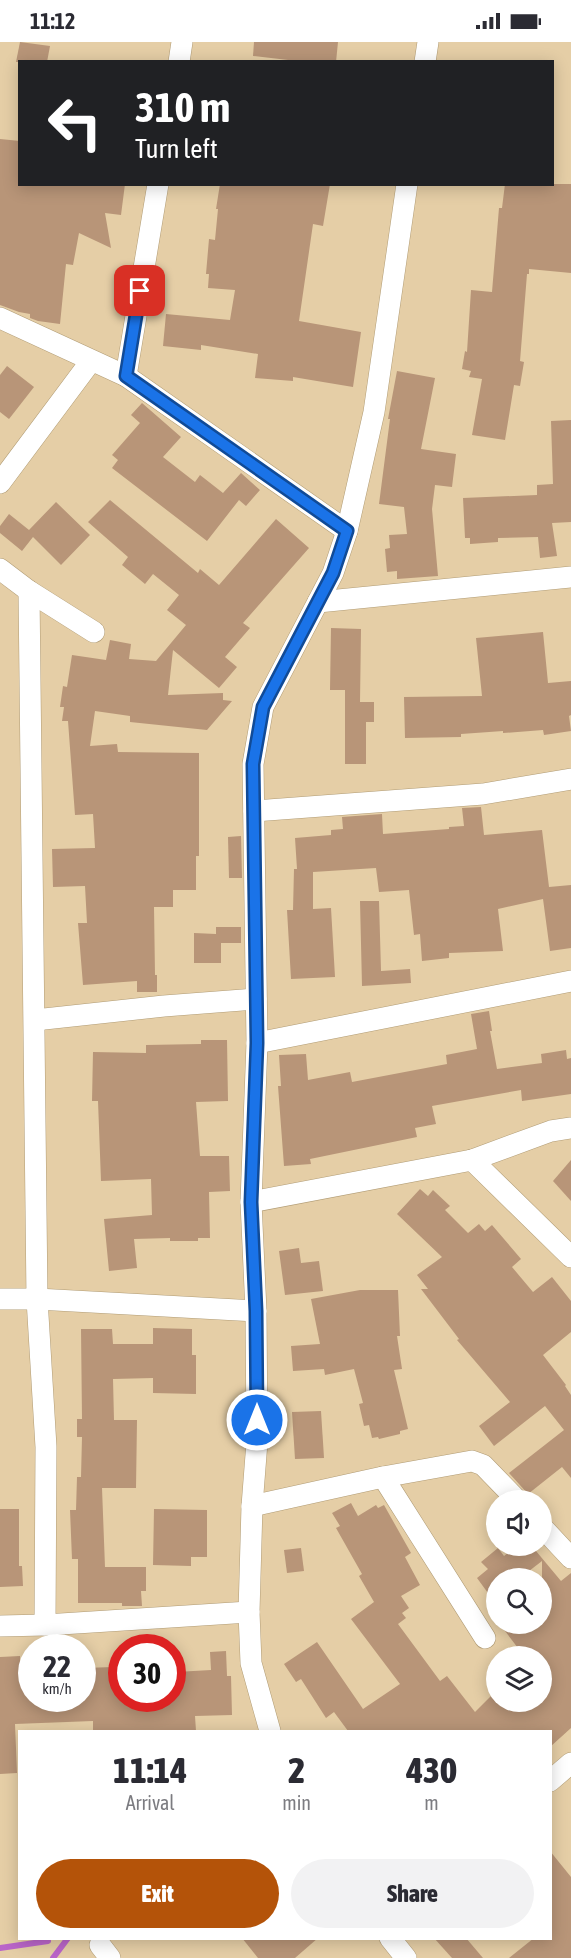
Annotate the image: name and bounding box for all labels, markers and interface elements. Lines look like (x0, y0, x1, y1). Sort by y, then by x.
text: 11:12 (30, 8, 75, 34)
text: 310 m (135, 83, 230, 131)
icon: left (36, 84, 114, 162)
text: Turn left (135, 133, 218, 164)
pin (114, 265, 165, 316)
icon: arrive (123, 274, 156, 307)
position arrow (225, 1388, 289, 1452)
map controls (486, 1490, 552, 1712)
button: sound (486, 1490, 552, 1556)
button: search (486, 1568, 552, 1634)
speed limit sign: 30 (108, 1634, 186, 1712)
button: layers (486, 1646, 552, 1712)
text: 22 (43, 1649, 71, 1683)
text: km/h (42, 1680, 72, 1697)
text: 11:14 (113, 1749, 187, 1791)
text: 2 (288, 1749, 305, 1791)
text: 430 (406, 1749, 457, 1791)
text: Arrival (126, 1791, 175, 1814)
text: min (282, 1791, 311, 1814)
text: m (424, 1791, 439, 1814)
button: Exit (36, 1859, 279, 1928)
button: Share (291, 1859, 534, 1928)

